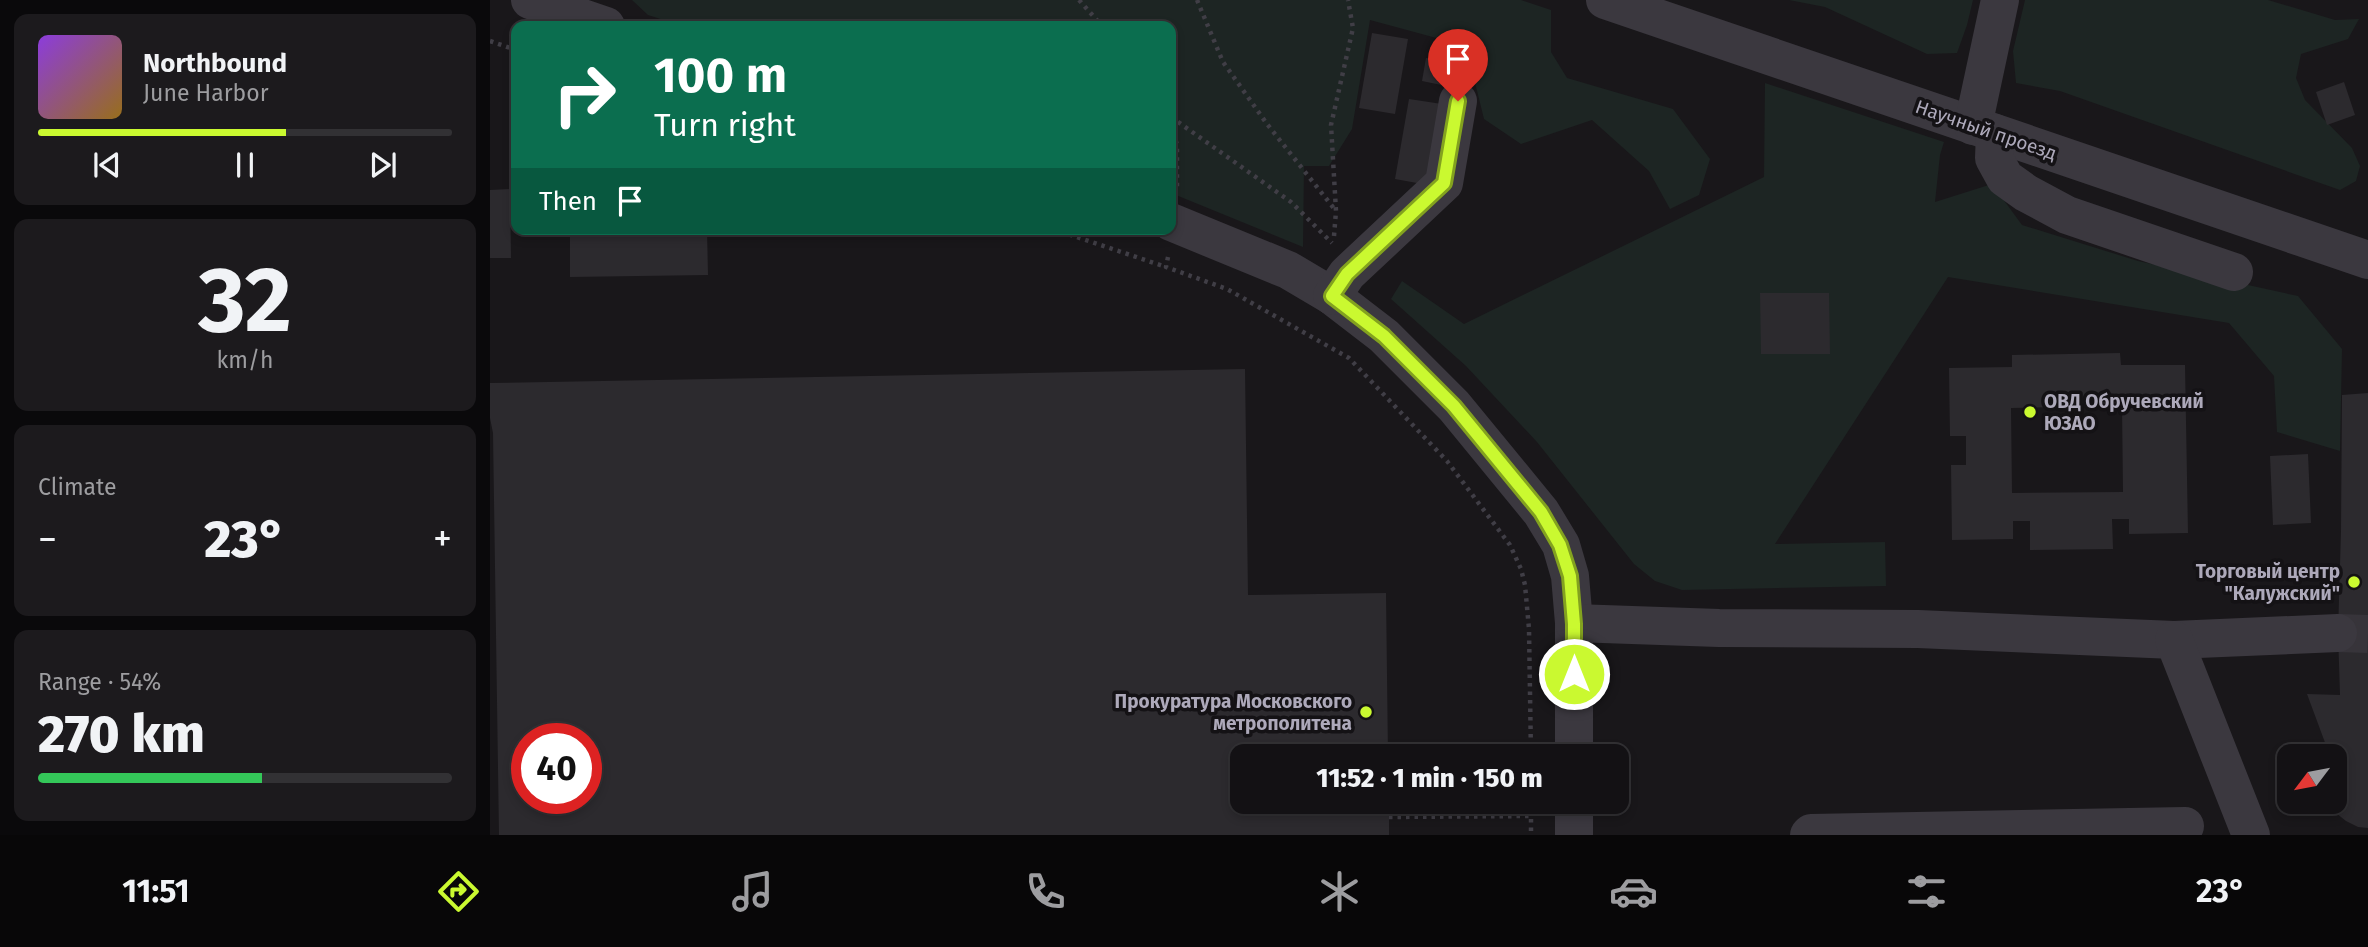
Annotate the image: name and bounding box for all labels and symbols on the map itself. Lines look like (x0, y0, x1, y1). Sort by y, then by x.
pin (1428, 29, 1488, 101)
street label: Научный проезд (1912, 95, 2060, 165)
place label: ОВД Обручевский ЮЗАО (2044, 390, 2204, 435)
marker: ОВД Обручевский ЮЗАО (2022, 404, 2038, 420)
place label: Торговый центр "Калужский" (2196, 560, 2340, 605)
marker: Торговый центр "Калужский" (2346, 574, 2362, 590)
position arrow (1537, 637, 1611, 711)
place label: Прокуратура Московского метрополитена (1115, 690, 1352, 735)
marker: Прокуратура Московского метрополитена (1358, 704, 1374, 720)
speed limit sign: 40 (511, 723, 602, 814)
north arrow (2277, 744, 2347, 814)

